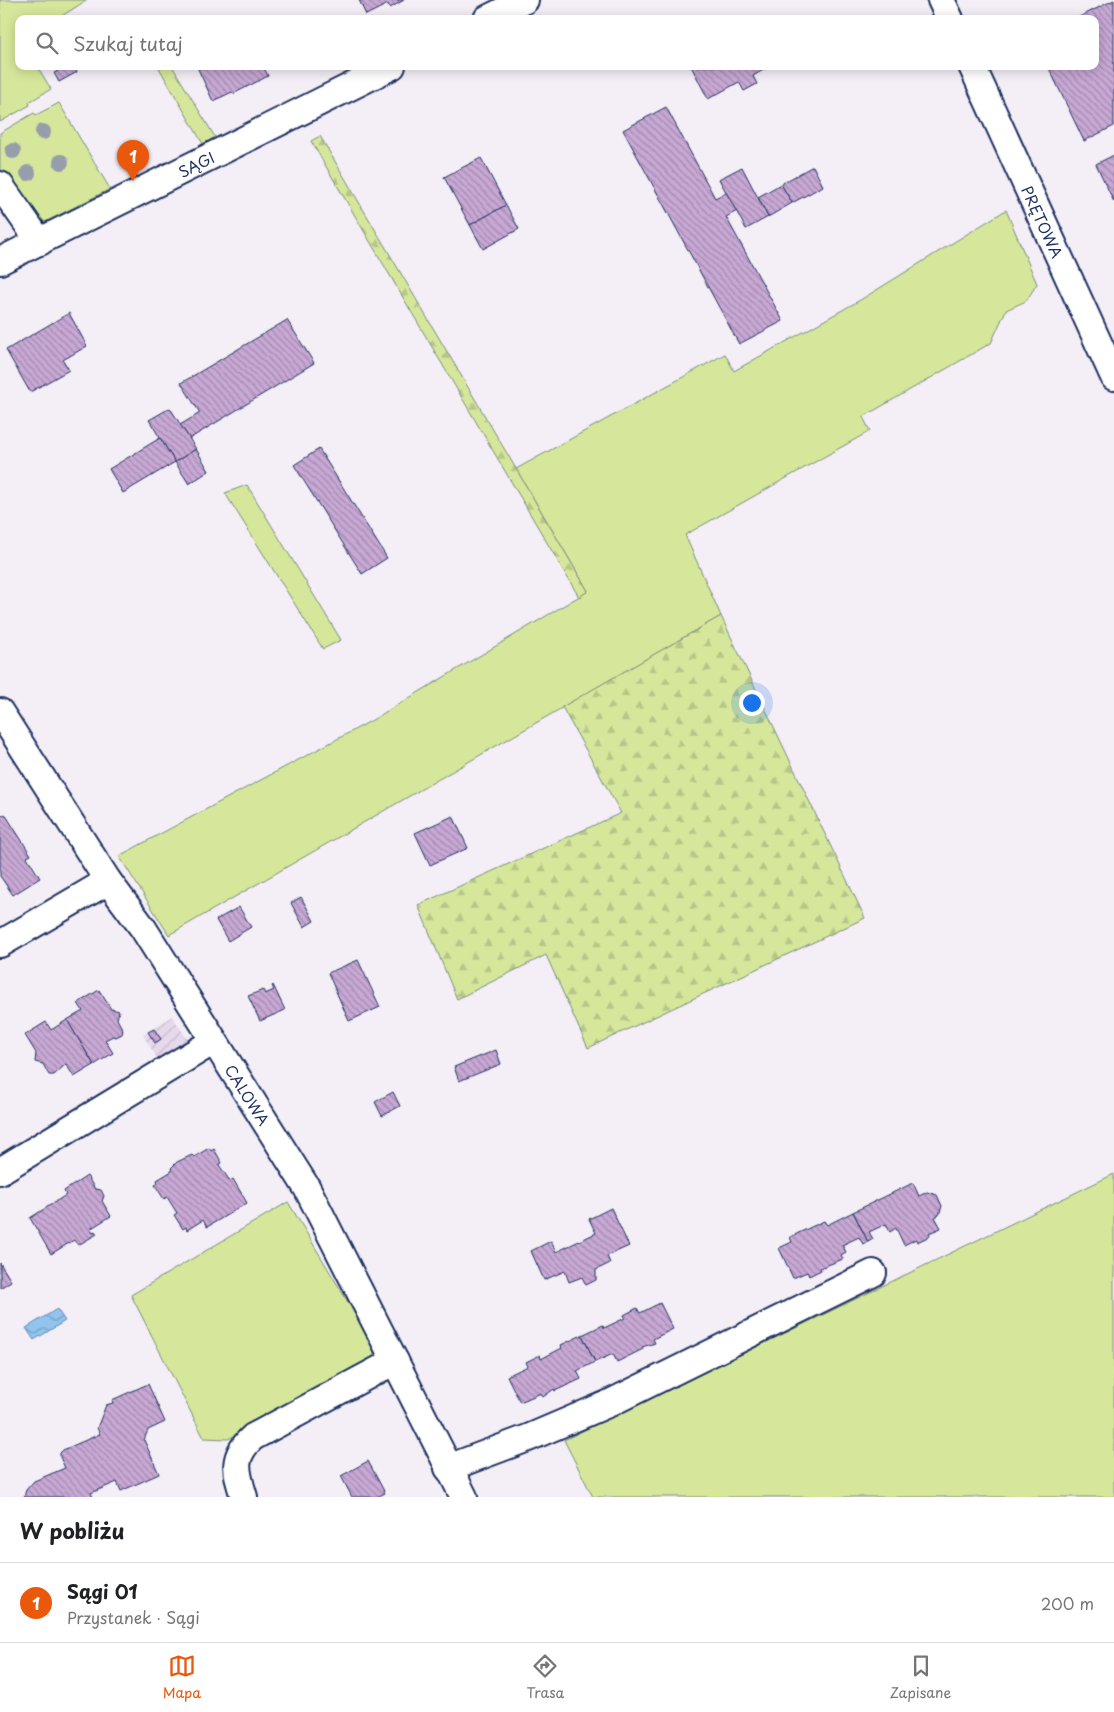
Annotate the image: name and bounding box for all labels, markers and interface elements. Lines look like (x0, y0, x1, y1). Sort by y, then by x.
search box (15, 15, 1099, 70)
icon: search (33, 29, 61, 57)
text: Szukaj tutaj (73, 29, 183, 57)
pin: 1 (117, 140, 149, 181)
street label: SĄGI (174, 145, 218, 182)
street label: PRĘTOWA (1017, 182, 1070, 261)
your location (739, 690, 765, 716)
street label: CALOWA (220, 1059, 276, 1129)
text: W pobliżu (20, 1514, 125, 1546)
text: Sągi 01 (67, 1577, 138, 1605)
text: 1 (32, 1591, 40, 1615)
text: 200 m (1041, 1591, 1094, 1615)
text: Przystanek · Sągi (67, 1605, 200, 1629)
tab: Mapa (163, 1652, 201, 1703)
tab: Trasa (526, 1652, 564, 1703)
tab: Zapisane (890, 1652, 951, 1703)

